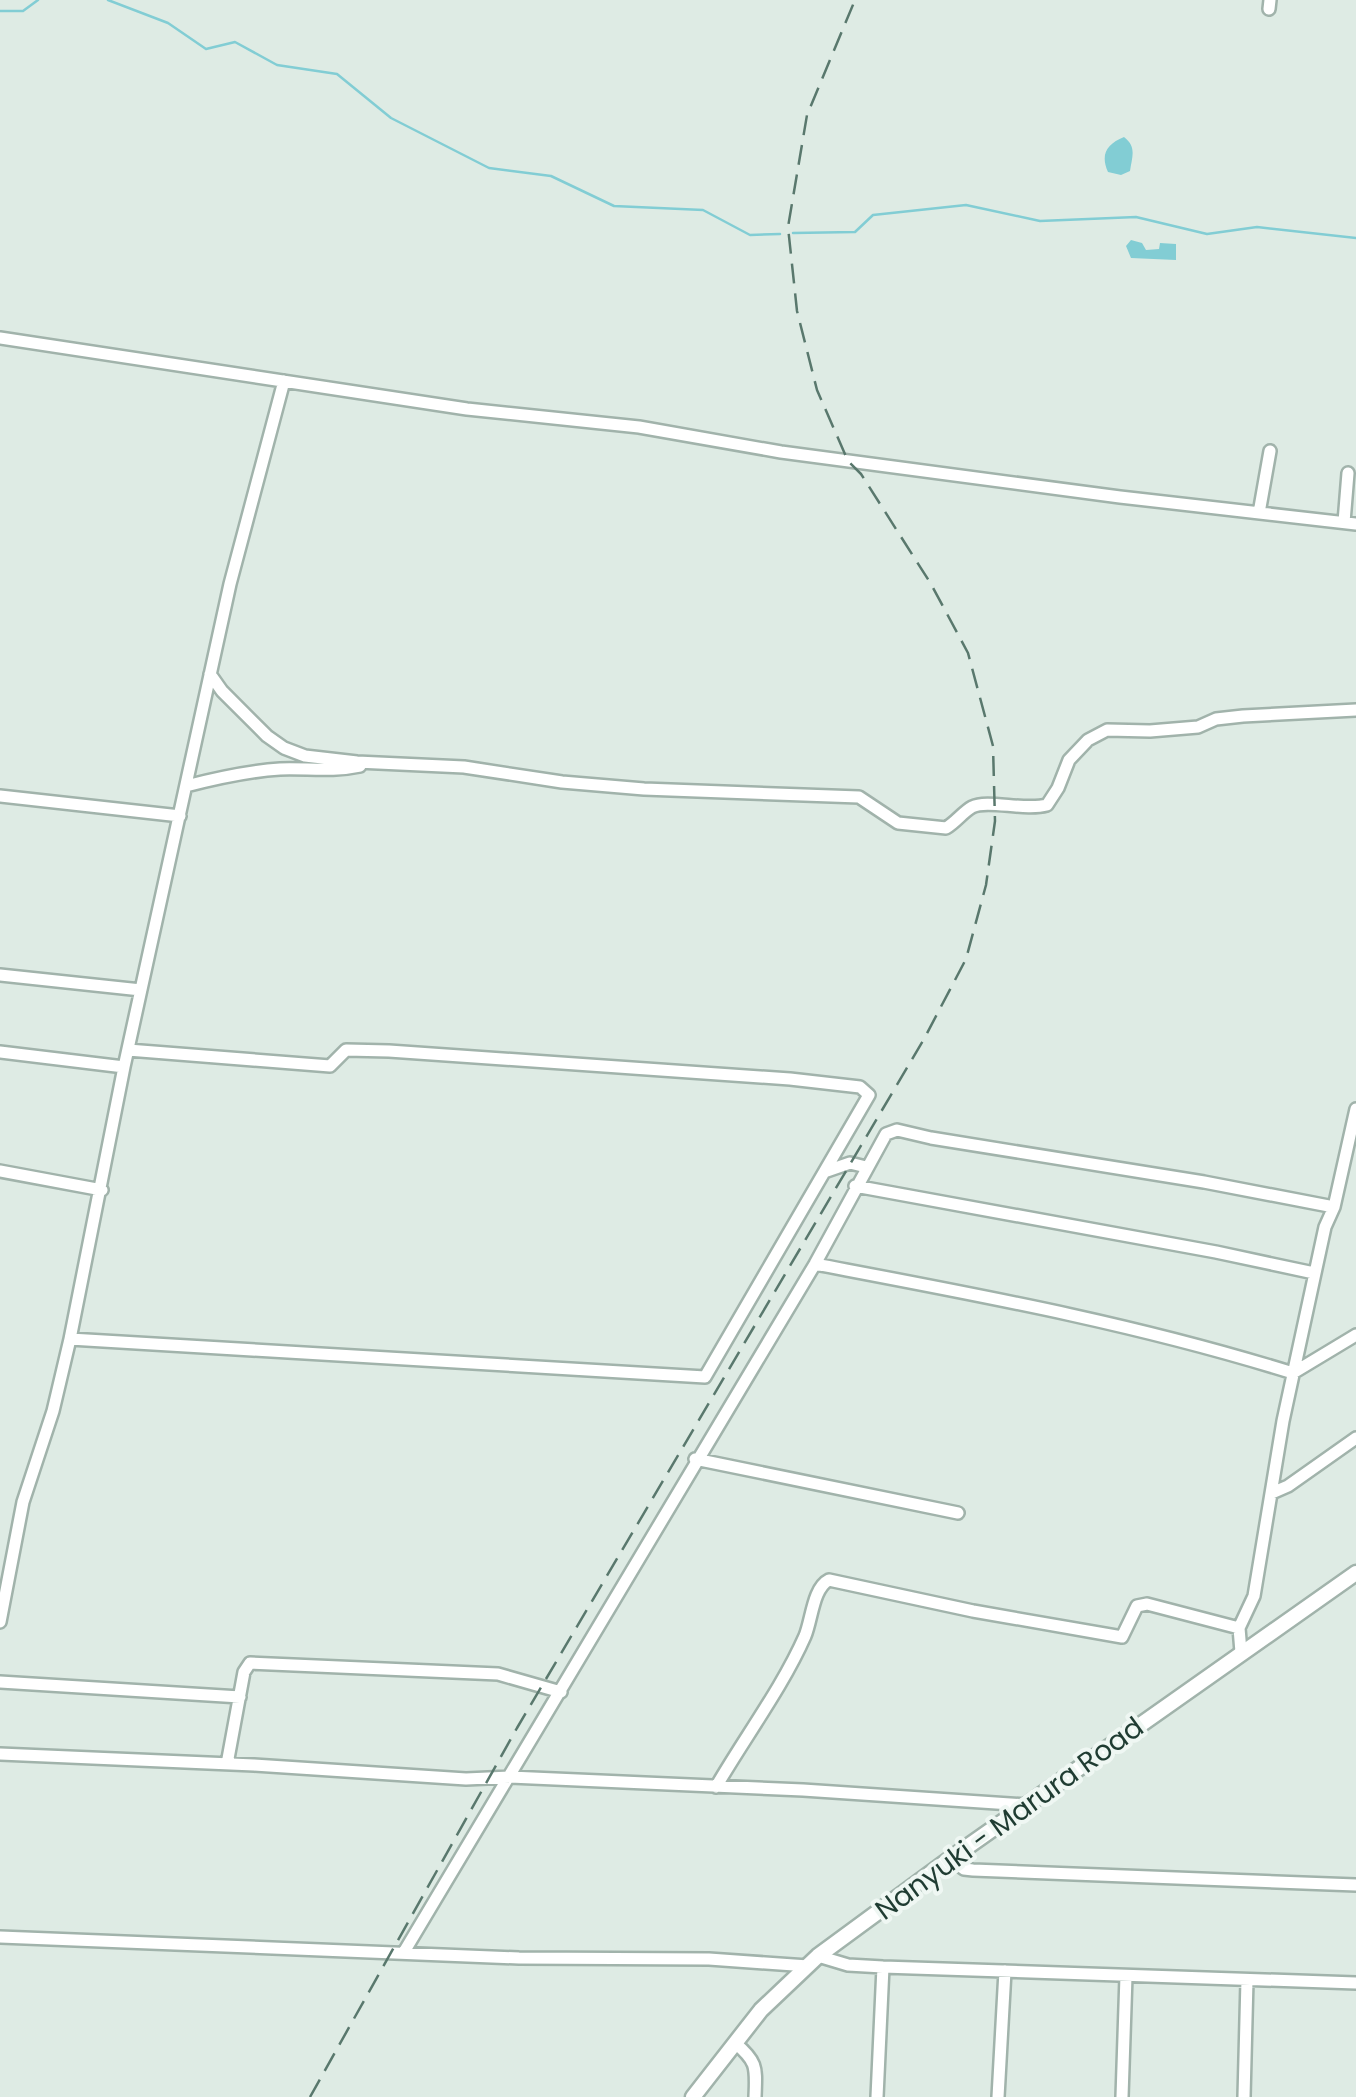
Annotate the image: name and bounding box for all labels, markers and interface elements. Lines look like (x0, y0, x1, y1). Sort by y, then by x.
street label: Nanyuki - Marura Road (867, 1708, 1151, 1929)

